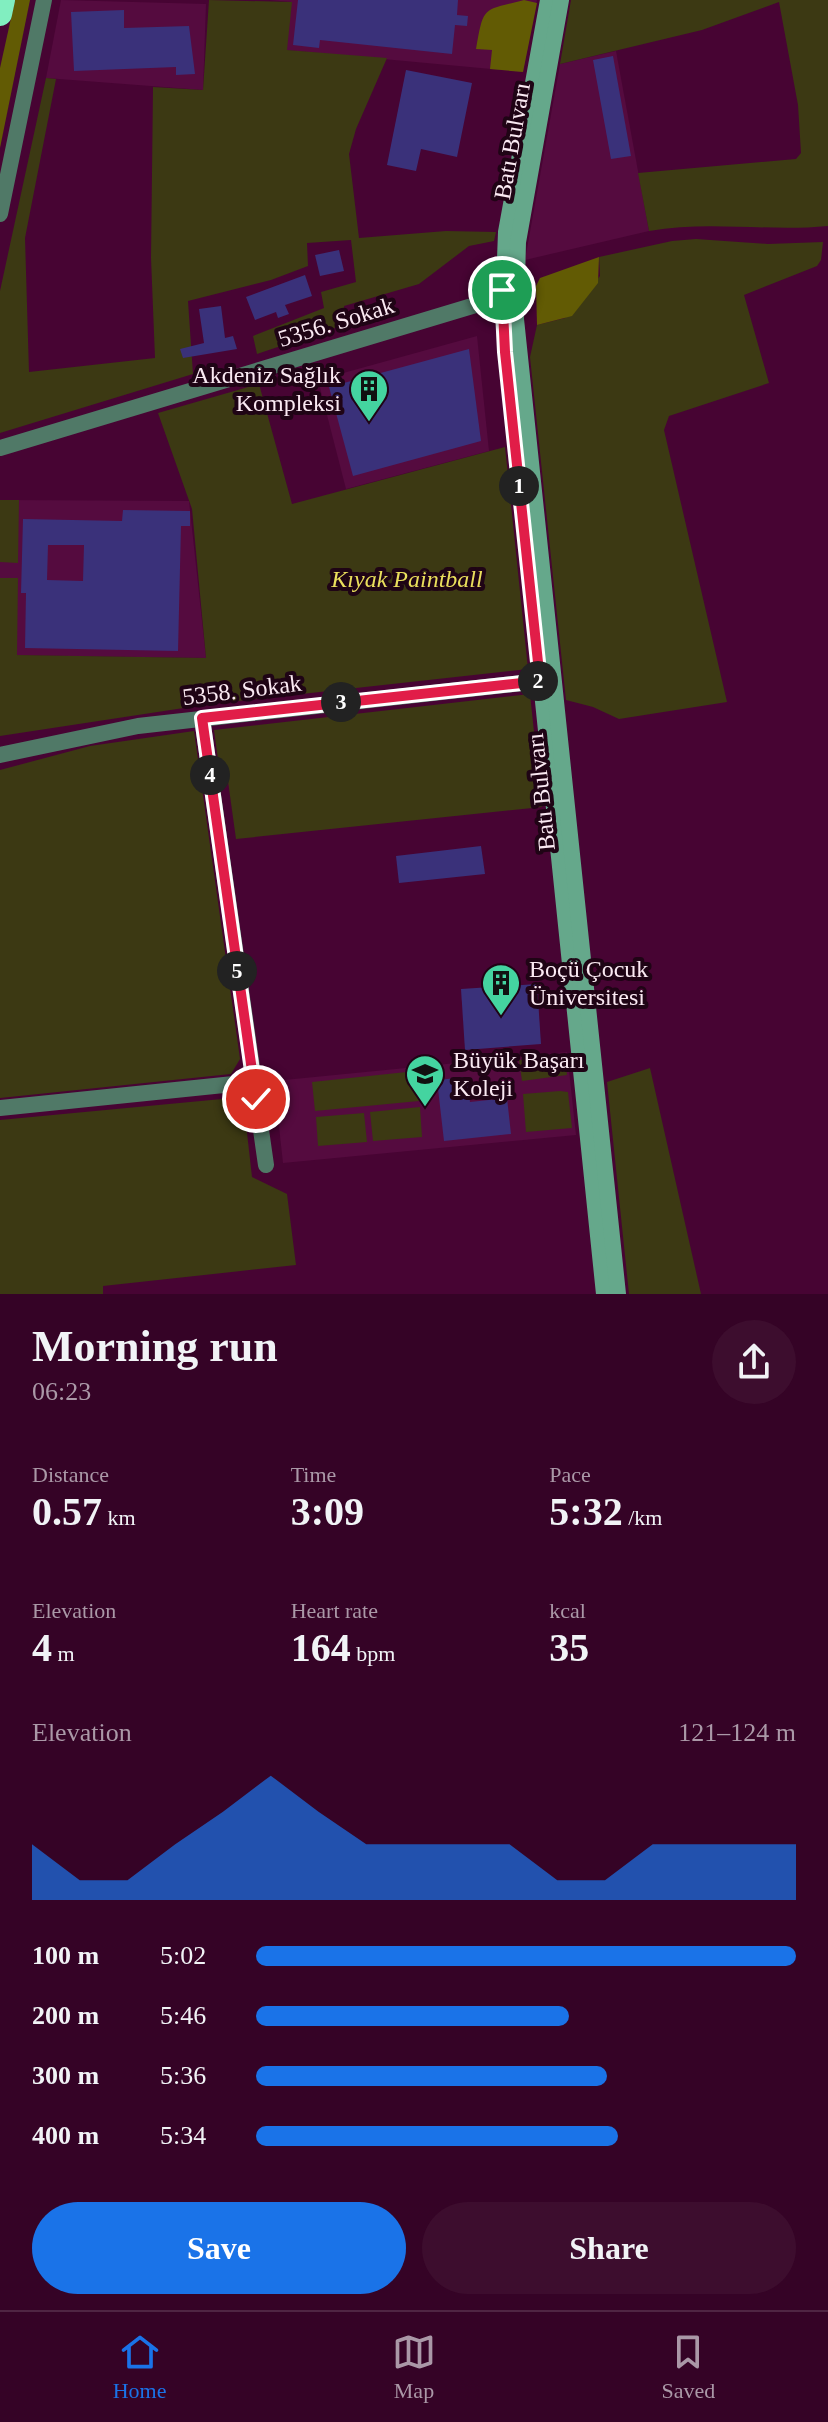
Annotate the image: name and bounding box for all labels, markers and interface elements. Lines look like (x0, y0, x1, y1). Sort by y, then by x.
street label: Batı Bulvarı (489, 80, 535, 201)
pin (468, 256, 536, 324)
icon: arrive (480, 268, 524, 312)
street label: 5356. Sokak (275, 292, 397, 352)
place label: Akdeniz Sağlık Kompleksi (192, 362, 341, 416)
building icon: Akdeniz Sağlık Kompleksi (348, 368, 390, 423)
pin: 1 (499, 466, 539, 506)
text: 1 (514, 473, 525, 498)
park label: Kıyak Paintball (330, 566, 483, 592)
pin: 2 (518, 661, 558, 701)
text: 2 (533, 668, 544, 693)
street label: 5358. Sokak (181, 670, 303, 710)
pin: 3 (321, 682, 361, 722)
text: 3 (336, 689, 347, 714)
street label: Batı Bulvarı (522, 732, 560, 852)
pin: 4 (190, 755, 230, 795)
text: 4 (205, 762, 216, 787)
pin: 5 (217, 951, 257, 991)
place label: Boçü Çocuk Üniversitesi (529, 956, 648, 1010)
text: 5 (232, 958, 243, 983)
building icon: Boçü Çocuk Üniversitesi (480, 962, 522, 1017)
place label: Büyük Başarı Koleji (453, 1047, 585, 1101)
school or university icon: Büyük Başarı Koleji (404, 1053, 446, 1108)
pin (222, 1065, 290, 1133)
icon: check (234, 1077, 278, 1121)
button: share (712, 1320, 796, 1404)
text: Morning run (32, 1322, 278, 1371)
text: 06:23 (32, 1377, 91, 1406)
text: Distance (32, 1462, 109, 1487)
text: Time (291, 1462, 336, 1487)
text: Pace (549, 1462, 591, 1487)
text: 0.57 (32, 1489, 102, 1534)
text: 3:09 (291, 1489, 364, 1534)
text: 5:32 (549, 1489, 623, 1534)
text: km (102, 1505, 136, 1530)
text: /km (623, 1505, 662, 1530)
text: Elevation (32, 1598, 116, 1623)
text: Heart rate (291, 1598, 378, 1623)
text: kcal (549, 1598, 586, 1623)
text: 4 (32, 1625, 52, 1670)
text: 164 (291, 1625, 351, 1670)
text: 35 (549, 1625, 589, 1670)
text: m (52, 1641, 75, 1666)
text: bpm (351, 1641, 395, 1666)
text: Elevation (32, 1718, 132, 1747)
text: 121–124 m (678, 1718, 796, 1747)
text: 100 m (32, 1941, 99, 1970)
text: 5:02 (160, 1941, 206, 1970)
text: 200 m (32, 2001, 99, 2030)
text: 5:46 (160, 2001, 206, 2030)
text: 300 m (32, 2061, 99, 2090)
text: 5:36 (160, 2061, 206, 2090)
text: 400 m (32, 2121, 99, 2150)
text: 5:34 (160, 2121, 206, 2150)
button: Save (32, 2202, 406, 2294)
button: Share (422, 2202, 796, 2294)
tab: Home (113, 2330, 167, 2404)
tab: Map (392, 2330, 436, 2404)
tab: Saved (661, 2330, 715, 2404)

